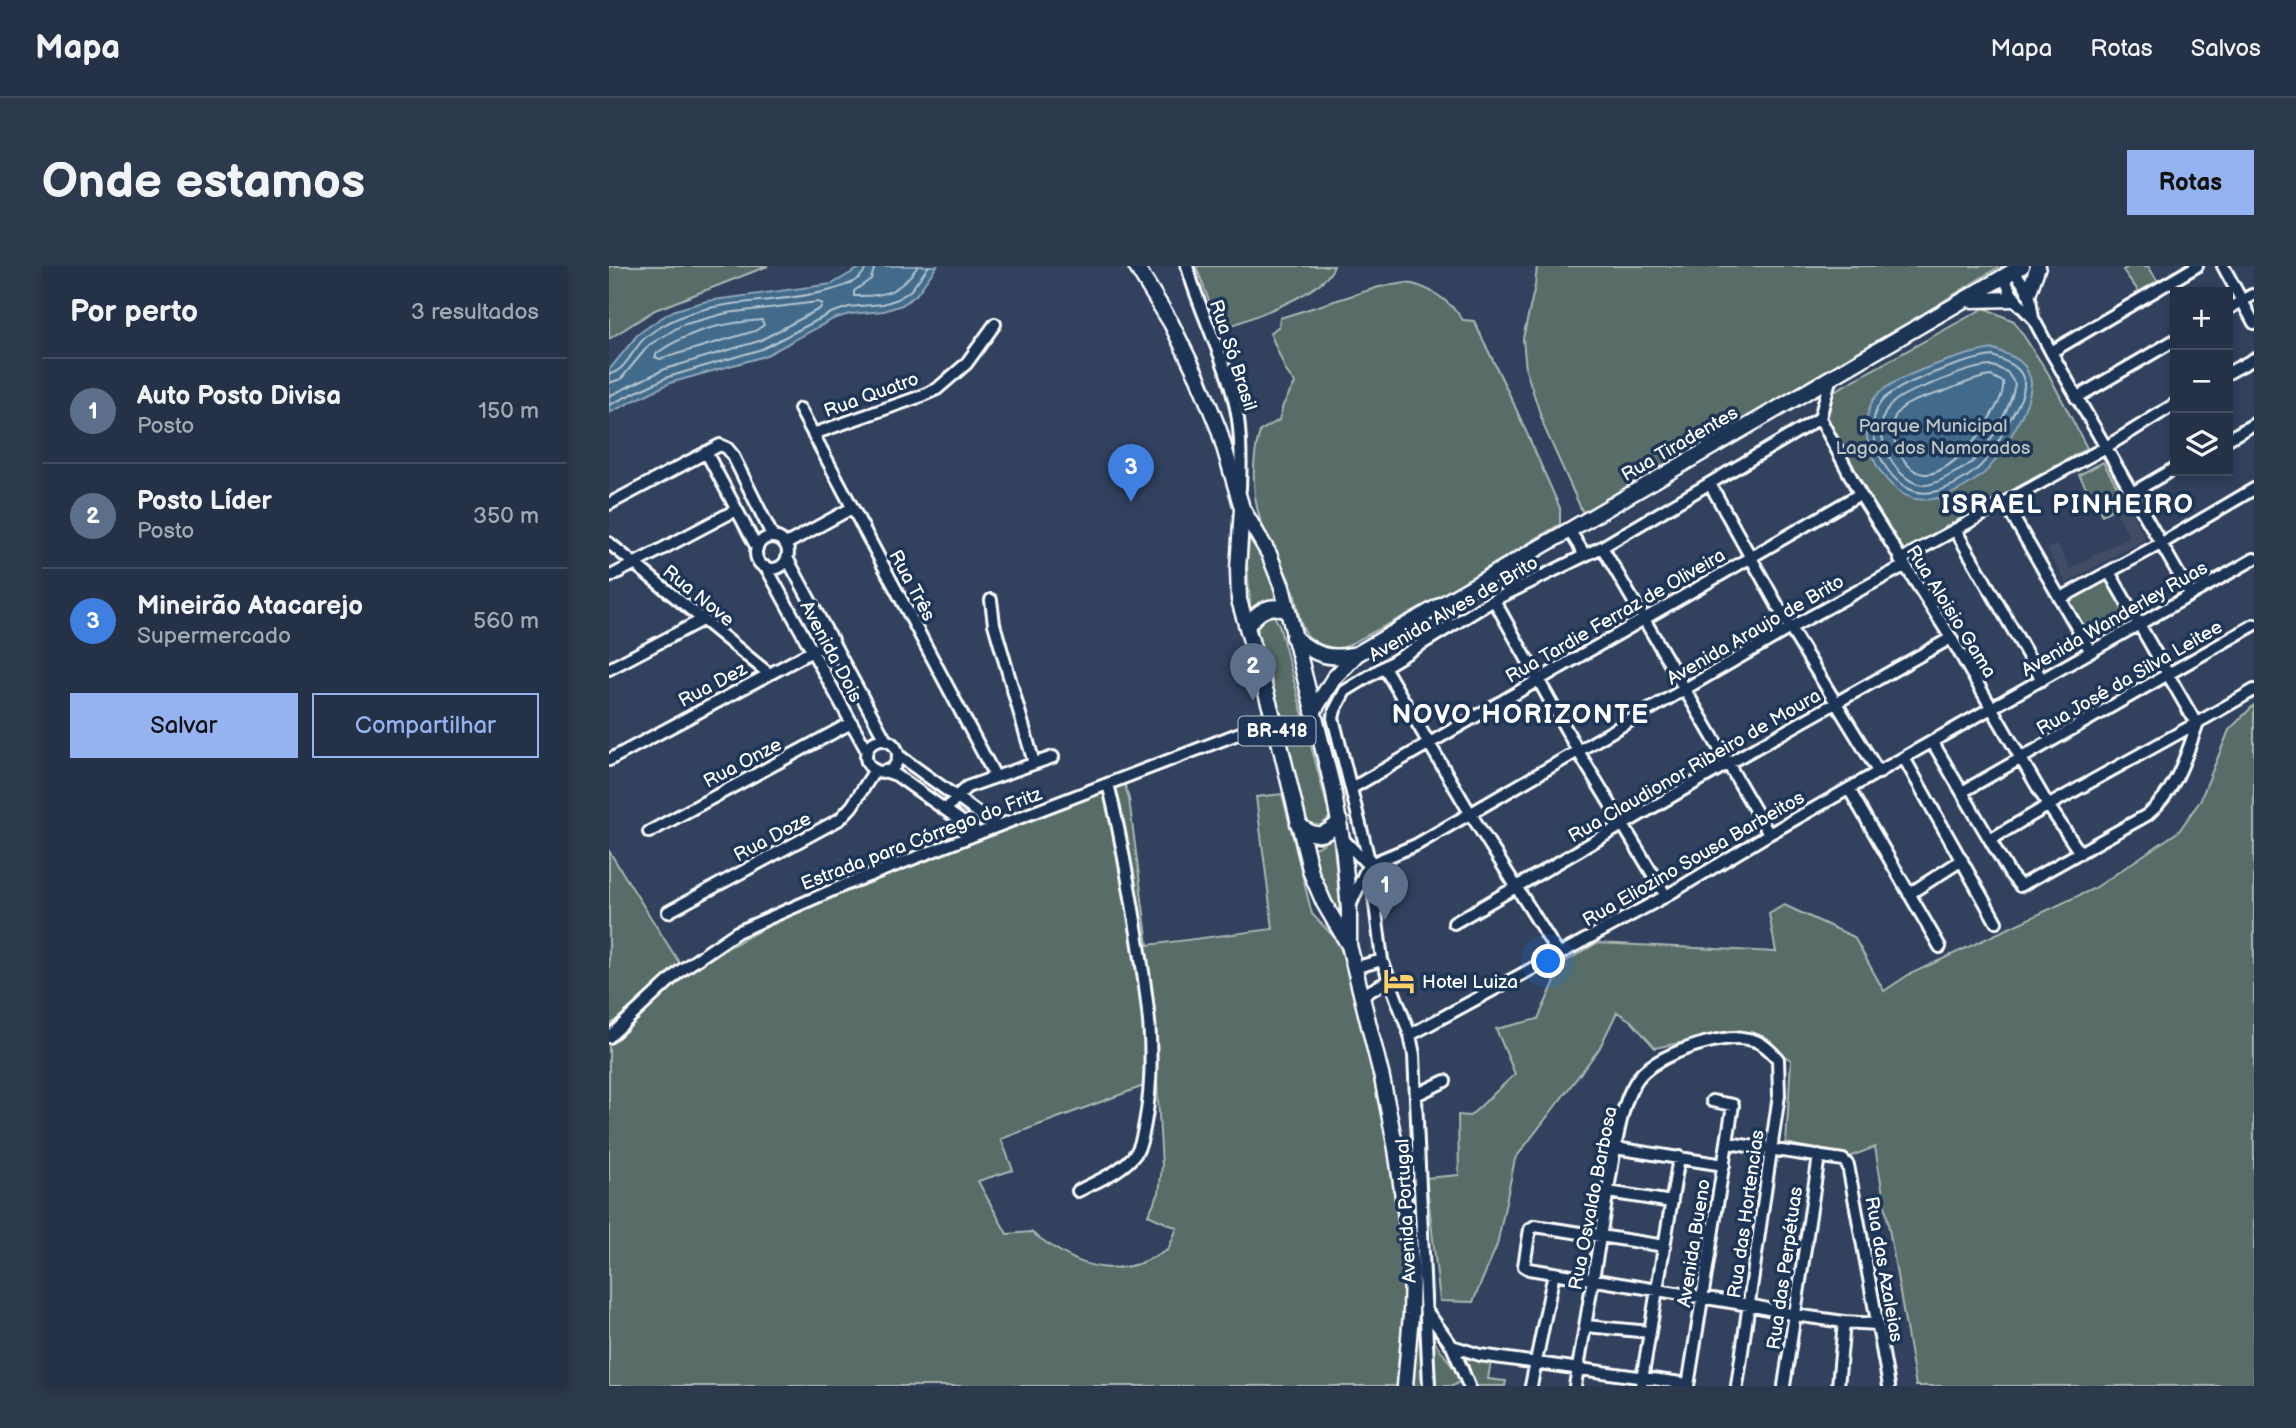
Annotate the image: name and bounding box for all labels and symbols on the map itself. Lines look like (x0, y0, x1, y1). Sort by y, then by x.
street label: Rua Só Brasil (1204, 297, 1261, 414)
street label: Rua Quatro (821, 368, 922, 423)
street label: Rua Tiradentes (1617, 402, 1742, 487)
park label: Parque Municipal Lagoa dos Namorados (1836, 415, 2030, 460)
pin: 3 (1108, 444, 1154, 502)
district label: ISRAEL PINHEIRO (1941, 490, 2195, 521)
street label: Rua Aloisio Gama (1901, 541, 2001, 682)
street label: Rua Tardie Ferraz de Oliveira (1502, 544, 1730, 689)
street label: Rua Três (883, 546, 940, 625)
street label: Avenida Alves de Brito (1365, 551, 1542, 667)
street label: Avenida Wanderley Ruas (2018, 557, 2212, 682)
street label: Rua Nove (658, 560, 738, 632)
street label: Avenida Araujo de Brito (1663, 570, 1848, 690)
street label: Avenida Dois (794, 597, 867, 706)
street label: Rua José da Silva Leitee (2033, 616, 2227, 741)
pin: 2 (1230, 643, 1276, 701)
street label: Rua Dez (675, 657, 752, 713)
street label: Rua Claudionor Ribeiro de Moura (1565, 684, 1825, 848)
district label: NOVO HORIZONTE (1392, 700, 1650, 731)
road number: BR-418 (1239, 716, 1315, 746)
street label: Rua Onze (700, 733, 786, 793)
street label: Estrada para Córrego do Fritz (798, 782, 1046, 896)
street label: Rua Eliozino Sousa Barbeitos (1579, 786, 1809, 932)
street label: Rua Doze (730, 807, 815, 867)
pin: 1 (1362, 862, 1408, 920)
your location (1531, 944, 1565, 978)
hotel icon: Hotel Luiza (1382, 964, 1416, 998)
place label: Hotel Luiza (1422, 971, 1518, 994)
street label: Rua Osvaldo Barbosa (1564, 1104, 1623, 1292)
street label: Rua das Hortencias (1723, 1128, 1770, 1300)
street label: Avenida Portugal (1391, 1138, 1422, 1284)
street label: Avenida Bueno (1673, 1177, 1716, 1309)
street label: Rua das Perpétuas (1763, 1185, 1808, 1351)
street label: Rua das Azaleias (1859, 1195, 1908, 1344)

